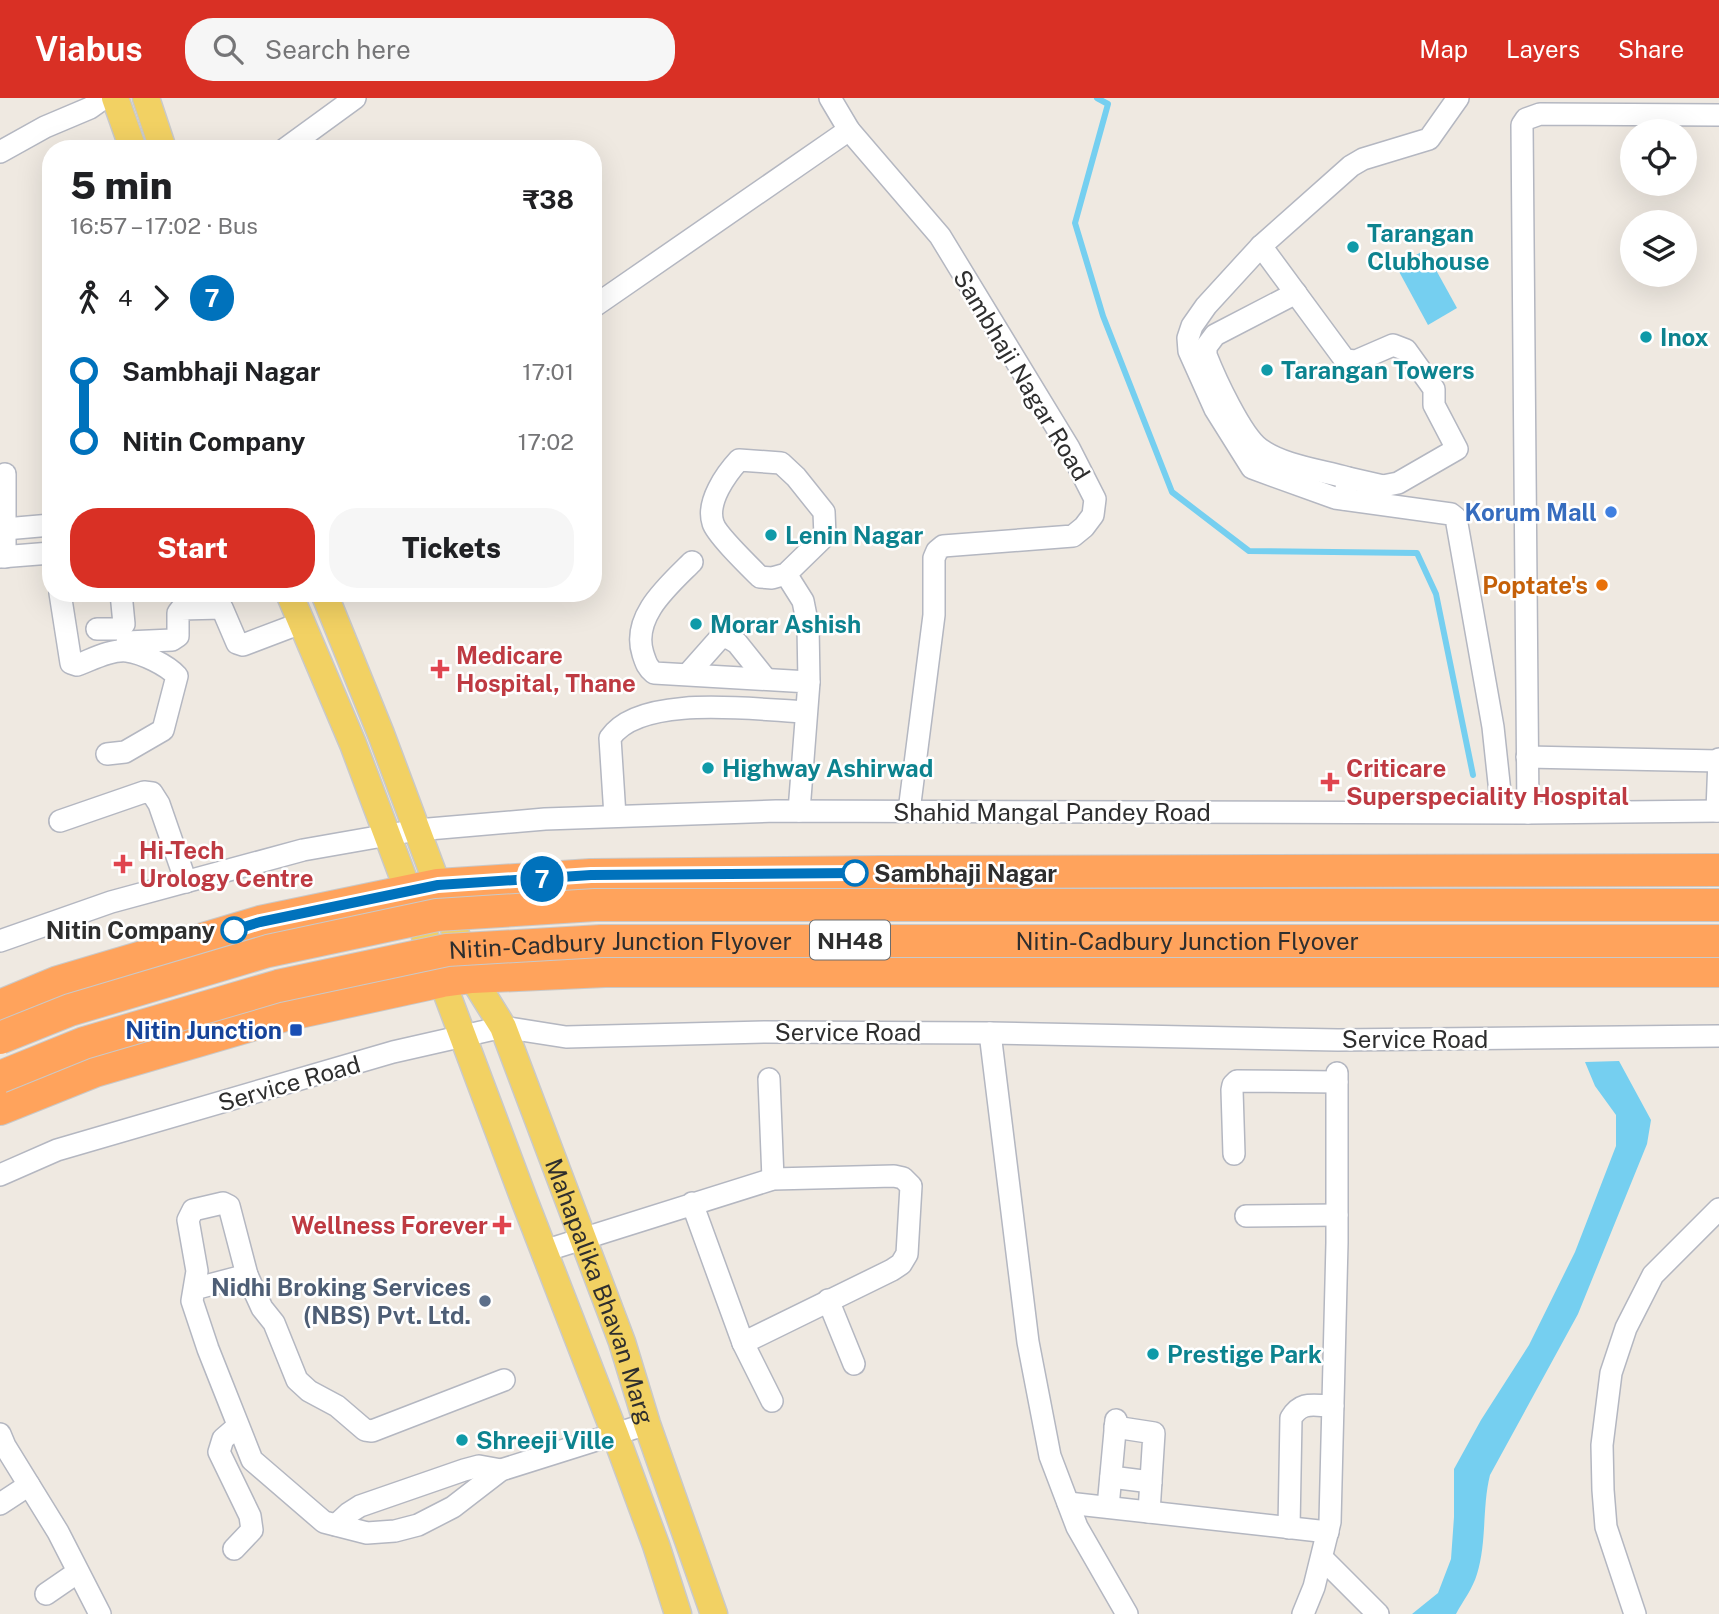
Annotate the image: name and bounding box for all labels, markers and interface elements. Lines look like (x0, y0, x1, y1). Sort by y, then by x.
search box (185, 18, 675, 81)
text: Viabus (35, 30, 143, 68)
icon: search (209, 30, 247, 68)
text: Search here (265, 34, 411, 65)
text: Map (1419, 35, 1468, 63)
text: Layers (1506, 35, 1580, 63)
text: Share (1618, 35, 1684, 63)
map controls (1620, 119, 1697, 287)
button: locate (1620, 119, 1697, 196)
text: 5 min (70, 163, 172, 208)
text: ₹38 (523, 184, 574, 215)
button: layers (1620, 210, 1697, 287)
text: 16:57 – 17:02 · Bus (70, 212, 258, 239)
place label: Tarangan Clubhouse (1367, 219, 1490, 275)
marker: Tarangan Clubhouse (1345, 239, 1361, 255)
street label: Sambhaji Nagar Road (948, 265, 1096, 485)
icon: walk (70, 279, 108, 317)
icon: forward (142, 279, 180, 317)
text: 4 (118, 284, 132, 311)
text: 7 (204, 284, 220, 312)
place label: Inox (1660, 323, 1709, 351)
marker: Inox (1638, 329, 1654, 345)
text: Sambhaji Nagar (122, 356, 321, 387)
place label: Tarangan Towers (1281, 356, 1475, 384)
text: 17:01 (522, 358, 574, 385)
marker: Tarangan Towers (1259, 362, 1275, 378)
text: Nitin Company (122, 426, 305, 457)
text: 17:02 (518, 428, 574, 455)
place label: Korum Mall (1465, 498, 1597, 526)
marker: Korum Mall (1603, 504, 1619, 520)
button: Start (70, 508, 315, 588)
button: Tickets (329, 508, 574, 588)
place label: Lenin Nagar (785, 521, 923, 549)
marker: Lenin Nagar (763, 527, 779, 543)
place label: Poptate's (1482, 571, 1588, 599)
marker: Poptate's (1594, 577, 1610, 593)
place label: Morar Ashish (710, 610, 861, 638)
marker: Morar Ashish (688, 616, 704, 632)
place label: Medicare Hospital, Thane (456, 641, 636, 697)
marker: Medicare Hospital, Thane (430, 659, 450, 679)
place label: Highway Ashirwad (722, 754, 933, 782)
place label: Criticare Superspeciality Hospital (1346, 754, 1629, 810)
marker: Highway Ashirwad (700, 760, 716, 776)
marker: Criticare Superspeciality Hospital (1320, 772, 1340, 792)
street label: Shahid Mangal Pandey Road (893, 798, 1211, 826)
place label: Hi-Tech Urology Centre (139, 836, 314, 892)
marker: Hi-Tech Urology Centre (113, 854, 133, 874)
line badge: 7 (519, 856, 565, 902)
place label: Sambhaji Nagar (874, 859, 1057, 887)
marker: Sambhaji Nagar (842, 860, 868, 886)
text: 7 (534, 865, 550, 893)
place label: Nitin Company (46, 916, 215, 944)
marker: Nitin Company (221, 917, 247, 943)
road number: NH48 (810, 920, 890, 960)
street label: Nitin-Cadbury Junction Flyover (448, 927, 792, 964)
street label: Nitin-Cadbury Junction Flyover (1015, 927, 1359, 955)
place label: Nitin Junction (125, 1016, 282, 1044)
street label: Service Road (775, 1018, 921, 1046)
marker: Nitin Junction (288, 1022, 304, 1038)
street label: Service Road (1342, 1025, 1488, 1053)
street label: Service Road (215, 1049, 363, 1117)
street label: Mahapalika Bhavan Marg (540, 1154, 660, 1428)
place label: Wellness Forever (291, 1211, 488, 1239)
marker: Wellness Forever (494, 1217, 510, 1233)
place label: Nidhi Broking Services (NBS) Pvt. Ltd. (211, 1273, 471, 1329)
marker: Nidhi Broking Services (NBS) Pvt. Ltd. (477, 1293, 493, 1309)
place label: Prestige Park (1167, 1340, 1322, 1368)
marker: Prestige Park (1145, 1346, 1161, 1362)
place label: Shreeji Ville (476, 1426, 615, 1454)
marker: Shreeji Ville (454, 1432, 470, 1448)

